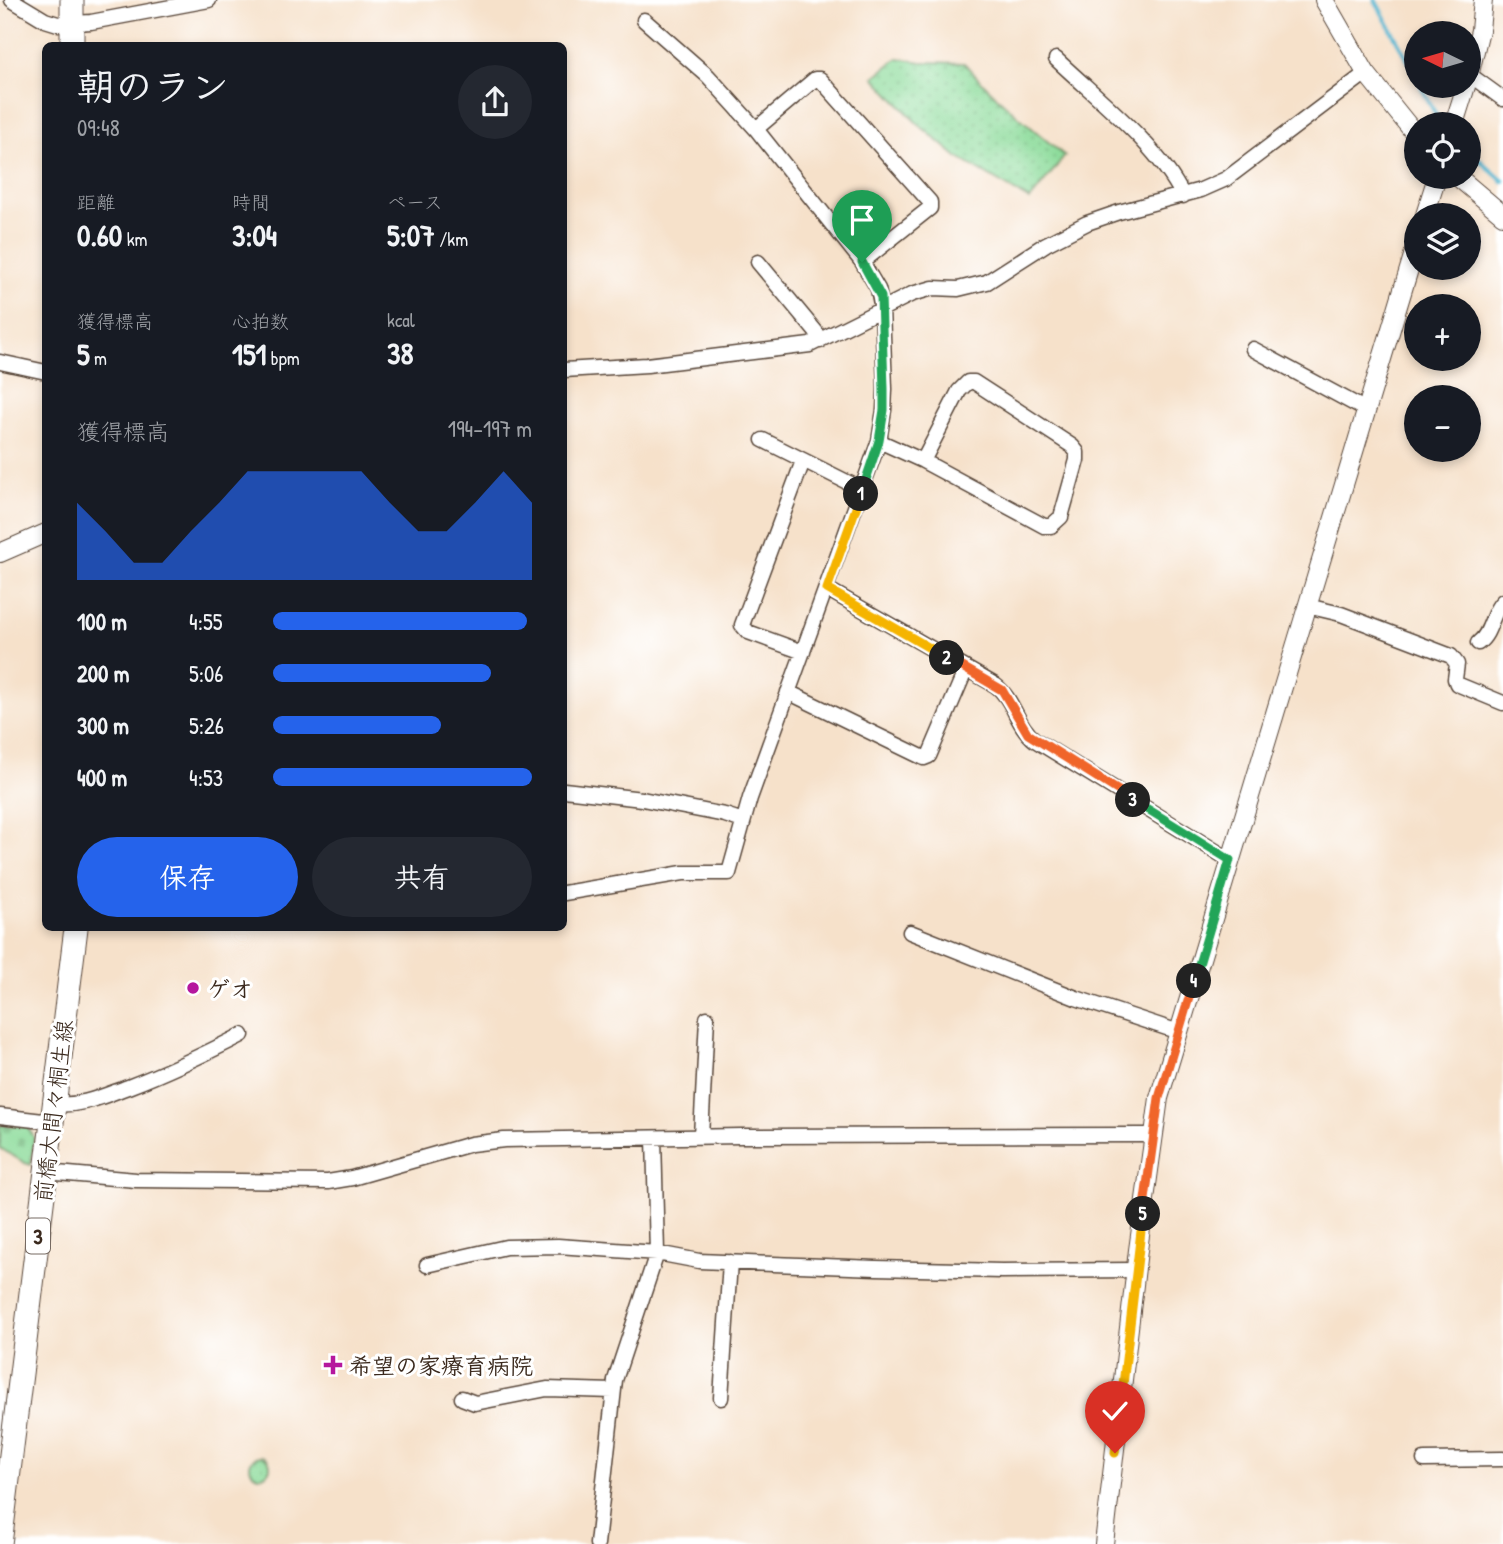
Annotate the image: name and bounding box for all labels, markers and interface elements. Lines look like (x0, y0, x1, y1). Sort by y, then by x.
north arrow (1404, 21, 1480, 98)
map controls (1404, 21, 1481, 462)
text: 朝のラン (77, 60, 229, 112)
button: share (458, 65, 532, 139)
text: 09:48 (77, 112, 120, 143)
button: locate (1404, 112, 1481, 189)
text: 距離 (77, 189, 115, 215)
text: 時間 (232, 189, 270, 215)
text: ペース (387, 189, 443, 215)
pin (832, 190, 892, 262)
icon: arrive (843, 201, 881, 239)
button: layers (1404, 203, 1481, 280)
text: 0.60 (77, 215, 122, 255)
text: 3:04 (232, 215, 277, 255)
text: 5:07 (387, 215, 435, 255)
text: km (122, 226, 147, 252)
text: /km (435, 226, 468, 252)
button: + (1404, 294, 1481, 371)
text: kcal (387, 307, 415, 333)
text: 獲得標高 (77, 308, 153, 334)
text: 心拍数 (232, 308, 289, 334)
text: 38 (387, 333, 413, 373)
text: 5 (77, 334, 90, 374)
text: 151 (232, 334, 266, 374)
text: m (90, 345, 107, 371)
text: bpm (266, 345, 300, 371)
button: − (1404, 385, 1481, 462)
text: 194–197 m (448, 413, 532, 444)
text: 獲得標高 (77, 416, 169, 447)
pin: 1 (844, 476, 878, 512)
text: 1 (857, 480, 864, 506)
text: 100 m (77, 606, 127, 637)
text: 4:55 (189, 606, 222, 637)
pin: 2 (930, 640, 964, 676)
text: 2 (942, 644, 951, 670)
text: 200 m (77, 658, 129, 689)
text: 5:06 (189, 658, 224, 689)
text: 300 m (77, 710, 129, 741)
text: 5:26 (189, 710, 224, 741)
text: 400 m (77, 762, 127, 793)
text: 4:53 (189, 762, 223, 793)
pin: 3 (1116, 782, 1150, 818)
text: 3 (1128, 786, 1137, 812)
button: 保存 (77, 837, 298, 917)
button: 共有 (312, 837, 532, 917)
pin: 4 (1176, 964, 1212, 998)
text: 4 (1190, 967, 1197, 993)
place label: ゲオ (207, 973, 253, 1004)
marker: ゲオ (185, 980, 201, 996)
street label: 前橋大間々桐生線 (26, 1018, 80, 1204)
pin: 5 (1126, 1196, 1160, 1232)
text: 5 (1138, 1200, 1147, 1226)
road number: 3 (26, 1218, 50, 1254)
place label: 希望の家療育病院 (349, 1350, 533, 1381)
marker: 希望の家療育病院 (323, 1355, 343, 1375)
pin (1085, 1381, 1145, 1453)
icon: check (1096, 1392, 1134, 1430)

